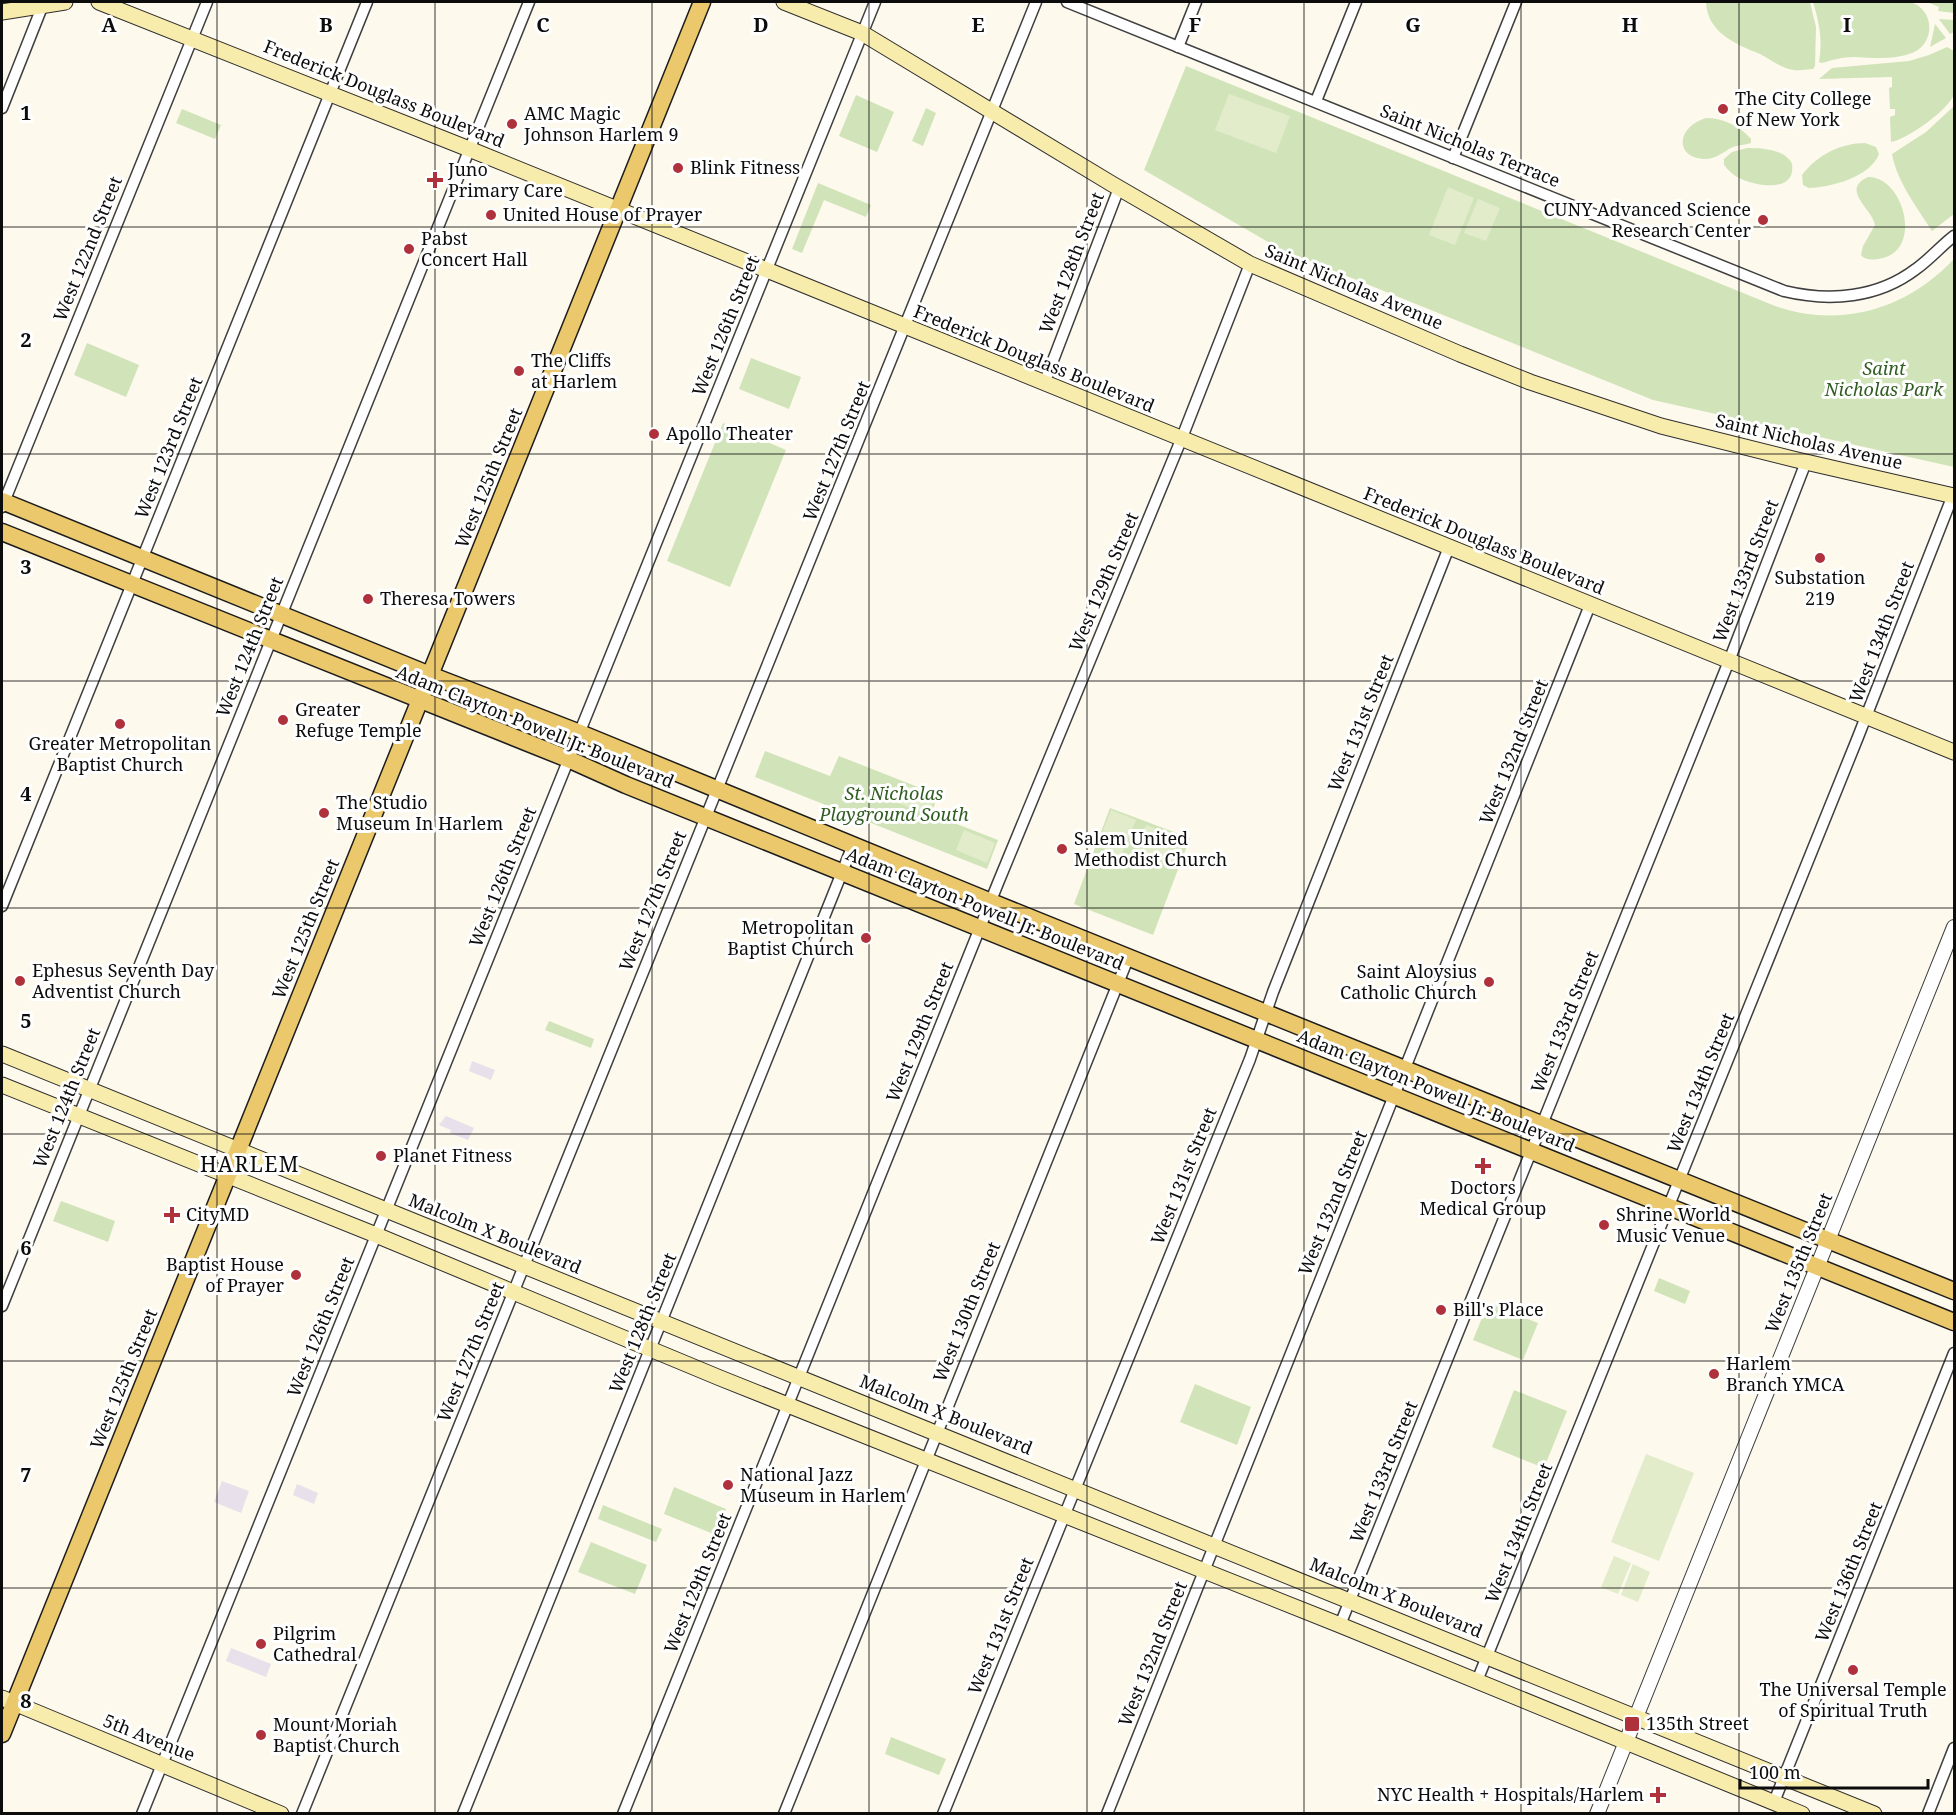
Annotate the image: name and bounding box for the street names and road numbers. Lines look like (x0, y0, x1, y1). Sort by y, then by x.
street label: Frederick Douglass Boulevard (260, 34, 508, 152)
street label: Saint Nicholas Terrace (1377, 98, 1564, 192)
street label: West 122nd Street (47, 173, 127, 325)
street label: West 128th Street (1033, 189, 1109, 337)
street label: Saint Nicholas Avenue (1262, 238, 1447, 335)
street label: West 126th Street (686, 252, 764, 399)
street label: Frederick Douglass Boulevard (910, 299, 1158, 417)
street label: West 123rd Street (129, 373, 208, 522)
street label: West 127th Street (797, 377, 875, 524)
street label: West 125th Street (449, 404, 527, 551)
street label: Saint Nicholas Avenue (1713, 408, 1905, 474)
street label: Frederick Douglass Boulevard (1360, 481, 1608, 599)
street label: West 133rd Street (1707, 496, 1783, 645)
street label: West 129th Street (1063, 508, 1143, 655)
street label: West 134th Street (1843, 558, 1919, 706)
street label: West 124th Street (210, 573, 288, 720)
street label: West 131st Street (1322, 650, 1399, 795)
street label: Adam Clayton Powell Jr. Boulevard (393, 659, 678, 793)
street label: West 132nd Street (1473, 676, 1553, 828)
street label: West 126th Street (463, 803, 541, 950)
street label: West 127th Street (613, 827, 691, 974)
street label: Adam Clayton Powell Jr. Boulevard (843, 841, 1128, 975)
street label: West 125th Street (266, 855, 344, 1002)
street label: West 133rd Street (1525, 947, 1604, 1096)
street label: West 129th Street (880, 958, 958, 1105)
street label: West 134th Street (1661, 1009, 1739, 1156)
street label: Adam Clayton Powell Jr. Boulevard (1294, 1023, 1579, 1157)
street label: West 124th Street (27, 1024, 105, 1171)
street label: West 131st Street (1145, 1103, 1222, 1248)
street label: West 132nd Street (1292, 1127, 1372, 1279)
street label: Malcolm X Boulevard (405, 1187, 585, 1279)
street label: West 135th Street (1759, 1189, 1837, 1336)
street label: West 130th Street (927, 1238, 1005, 1385)
street label: West 128th Street (603, 1249, 681, 1396)
street label: West 126th Street (281, 1253, 359, 1400)
street label: West 127th Street (431, 1278, 509, 1425)
street label: West 125th Street (84, 1305, 162, 1452)
street label: Malcolm X Boulevard (856, 1368, 1036, 1460)
street label: West 133rd Street (1344, 1397, 1423, 1546)
street label: West 134th Street (1479, 1459, 1557, 1606)
street label: West 136th Street (1809, 1498, 1887, 1645)
street label: West 129th Street (658, 1509, 736, 1656)
street label: Malcolm X Boulevard (1306, 1551, 1486, 1643)
street label: West 131st Street (962, 1553, 1039, 1698)
street label: West 132nd Street (1112, 1578, 1192, 1730)
street label: 5th Avenue (100, 1708, 199, 1766)

